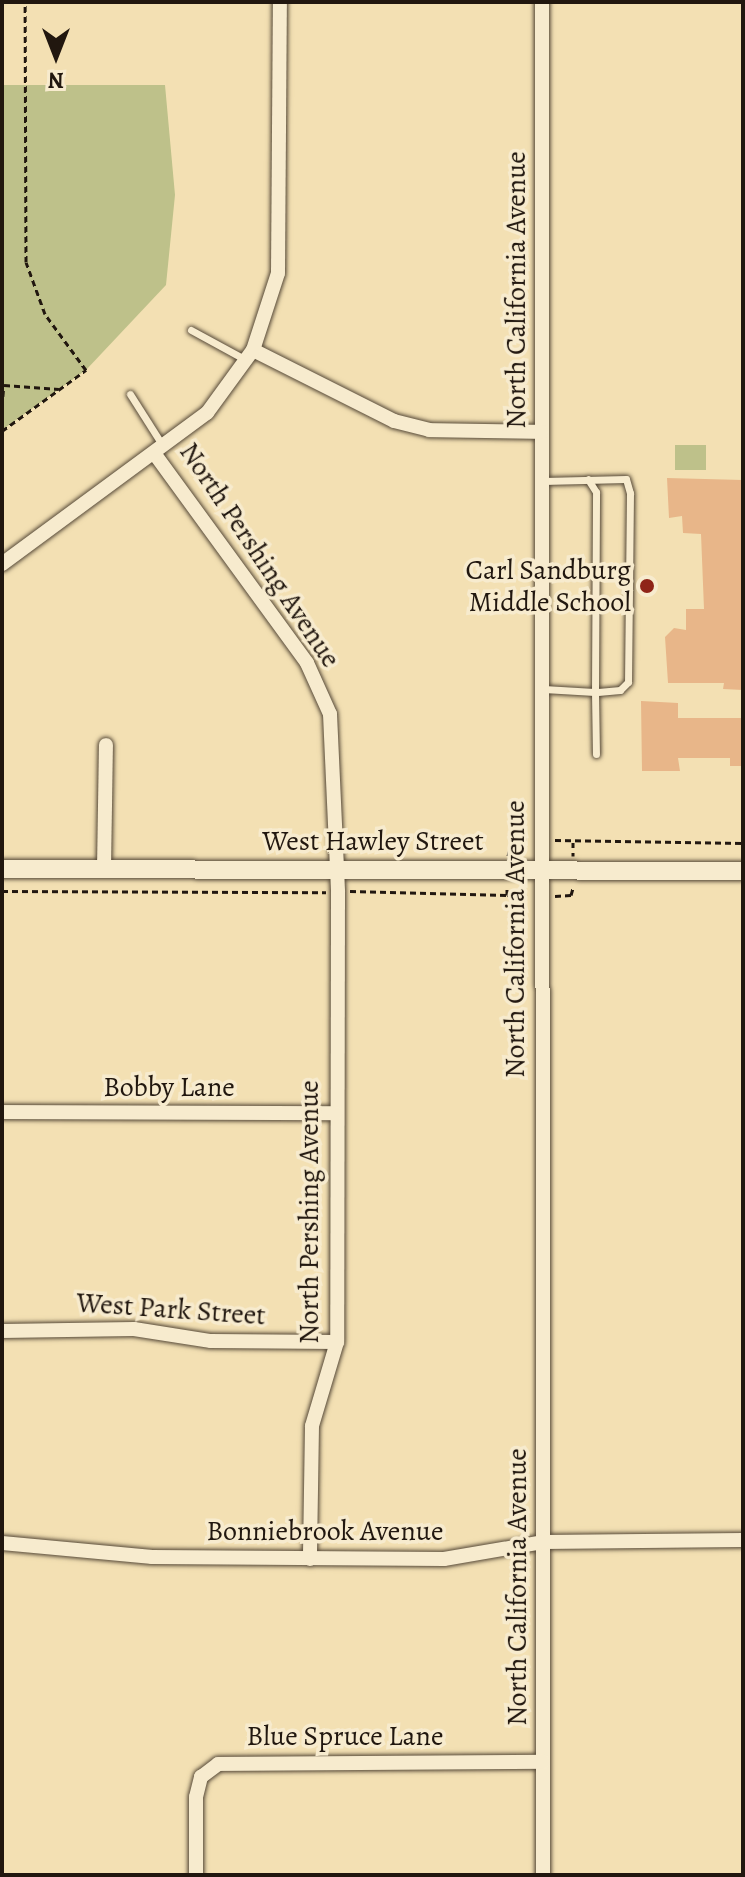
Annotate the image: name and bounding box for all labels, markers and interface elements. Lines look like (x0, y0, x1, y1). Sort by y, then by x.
north arrow (16, 16, 96, 96)
text: N (48, 65, 64, 95)
street label: North California Avenue (499, 151, 533, 429)
street label: North Pershing Avenue (172, 436, 348, 674)
place label: Carl Sandburg Middle School (465, 553, 631, 619)
marker: Carl Sandburg Middle School (638, 577, 656, 595)
street label: North California Avenue (498, 800, 532, 1078)
street label: West Hawley Street (262, 824, 484, 858)
street label: Bobby Lane (103, 1070, 235, 1104)
street label: North Pershing Avenue (292, 1080, 326, 1344)
street label: West Park Street (75, 1286, 267, 1332)
street label: North California Avenue (500, 1448, 534, 1726)
street label: Bonniebrook Avenue (207, 1514, 443, 1548)
street label: Blue Spruce Lane (247, 1719, 443, 1753)

